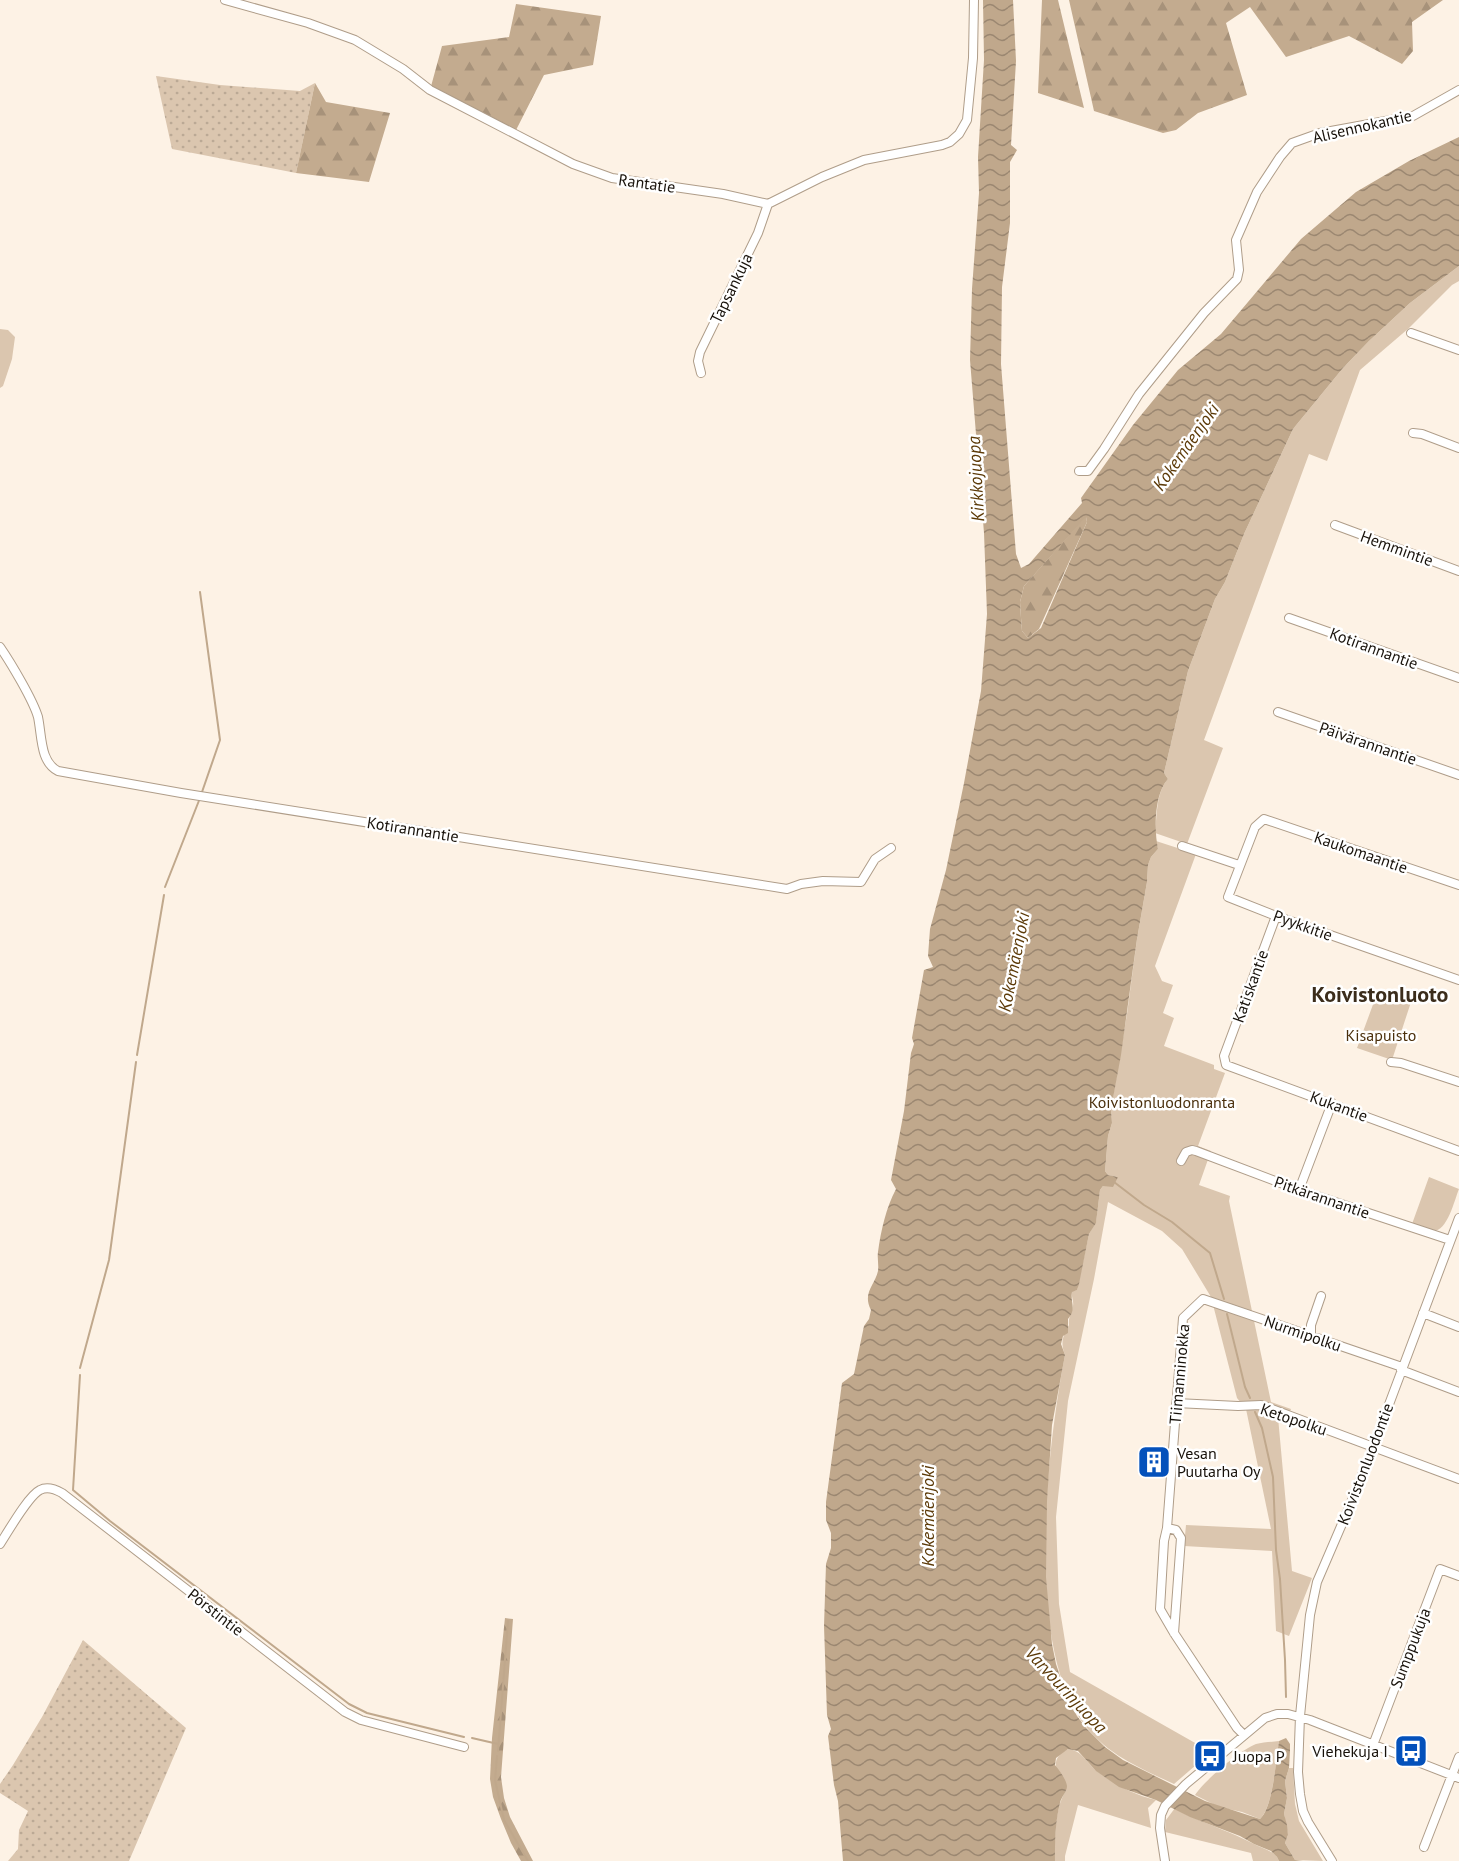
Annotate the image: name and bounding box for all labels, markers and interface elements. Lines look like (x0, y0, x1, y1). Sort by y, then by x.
street label: Alisennokantie (1310, 105, 1414, 147)
street label: Rantatie (617, 169, 677, 197)
street label: Tapsankuja (705, 250, 757, 326)
water label: Kokemäenjoki (1147, 398, 1225, 495)
water label: Kirkkojuopa (962, 435, 989, 522)
street label: Hemmintie (1358, 526, 1436, 570)
street label: Kotirannantie (1327, 623, 1421, 673)
street label: Päivärannantie (1317, 717, 1419, 769)
street label: Kotirannantie (366, 812, 460, 846)
street label: Kaukomaantie (1312, 827, 1410, 877)
street label: Pyykkitie (1271, 905, 1335, 945)
water label: Kokemäenjoki (993, 909, 1035, 1014)
street label: Katiskantie (1228, 947, 1272, 1025)
district label: Koivistonluoto (1312, 980, 1449, 1008)
park label: Kisapuisto (1346, 1025, 1416, 1045)
street label: Kukantie (1307, 1086, 1371, 1126)
park label: Koivistonluodonranta (1089, 1092, 1235, 1112)
street label: Pitkärannantie (1272, 1171, 1372, 1223)
street label: Nurmipolku (1262, 1310, 1344, 1356)
street label: Tiimanninokka (1165, 1323, 1193, 1425)
street label: Ketopolku (1258, 1398, 1330, 1440)
street label: Koivistonluodontie (1333, 1400, 1397, 1528)
place label: Vesan Puutarha Oy (1176, 1443, 1261, 1481)
building icon: Vesan Puutarha Oy (1136, 1444, 1172, 1480)
water label: Kokemäenjoki (916, 1464, 939, 1567)
street label: Pörstintie (184, 1584, 248, 1640)
street label: Sumppukuja (1386, 1605, 1434, 1691)
water label: Varvourinjuopa (1020, 1642, 1112, 1738)
bus stop icon: Viehekuja I (1393, 1733, 1429, 1769)
bus stop icon: Juopa P (1192, 1738, 1228, 1774)
place label: Viehekuja I (1311, 1741, 1388, 1761)
place label: Juopa P (1232, 1746, 1285, 1766)

